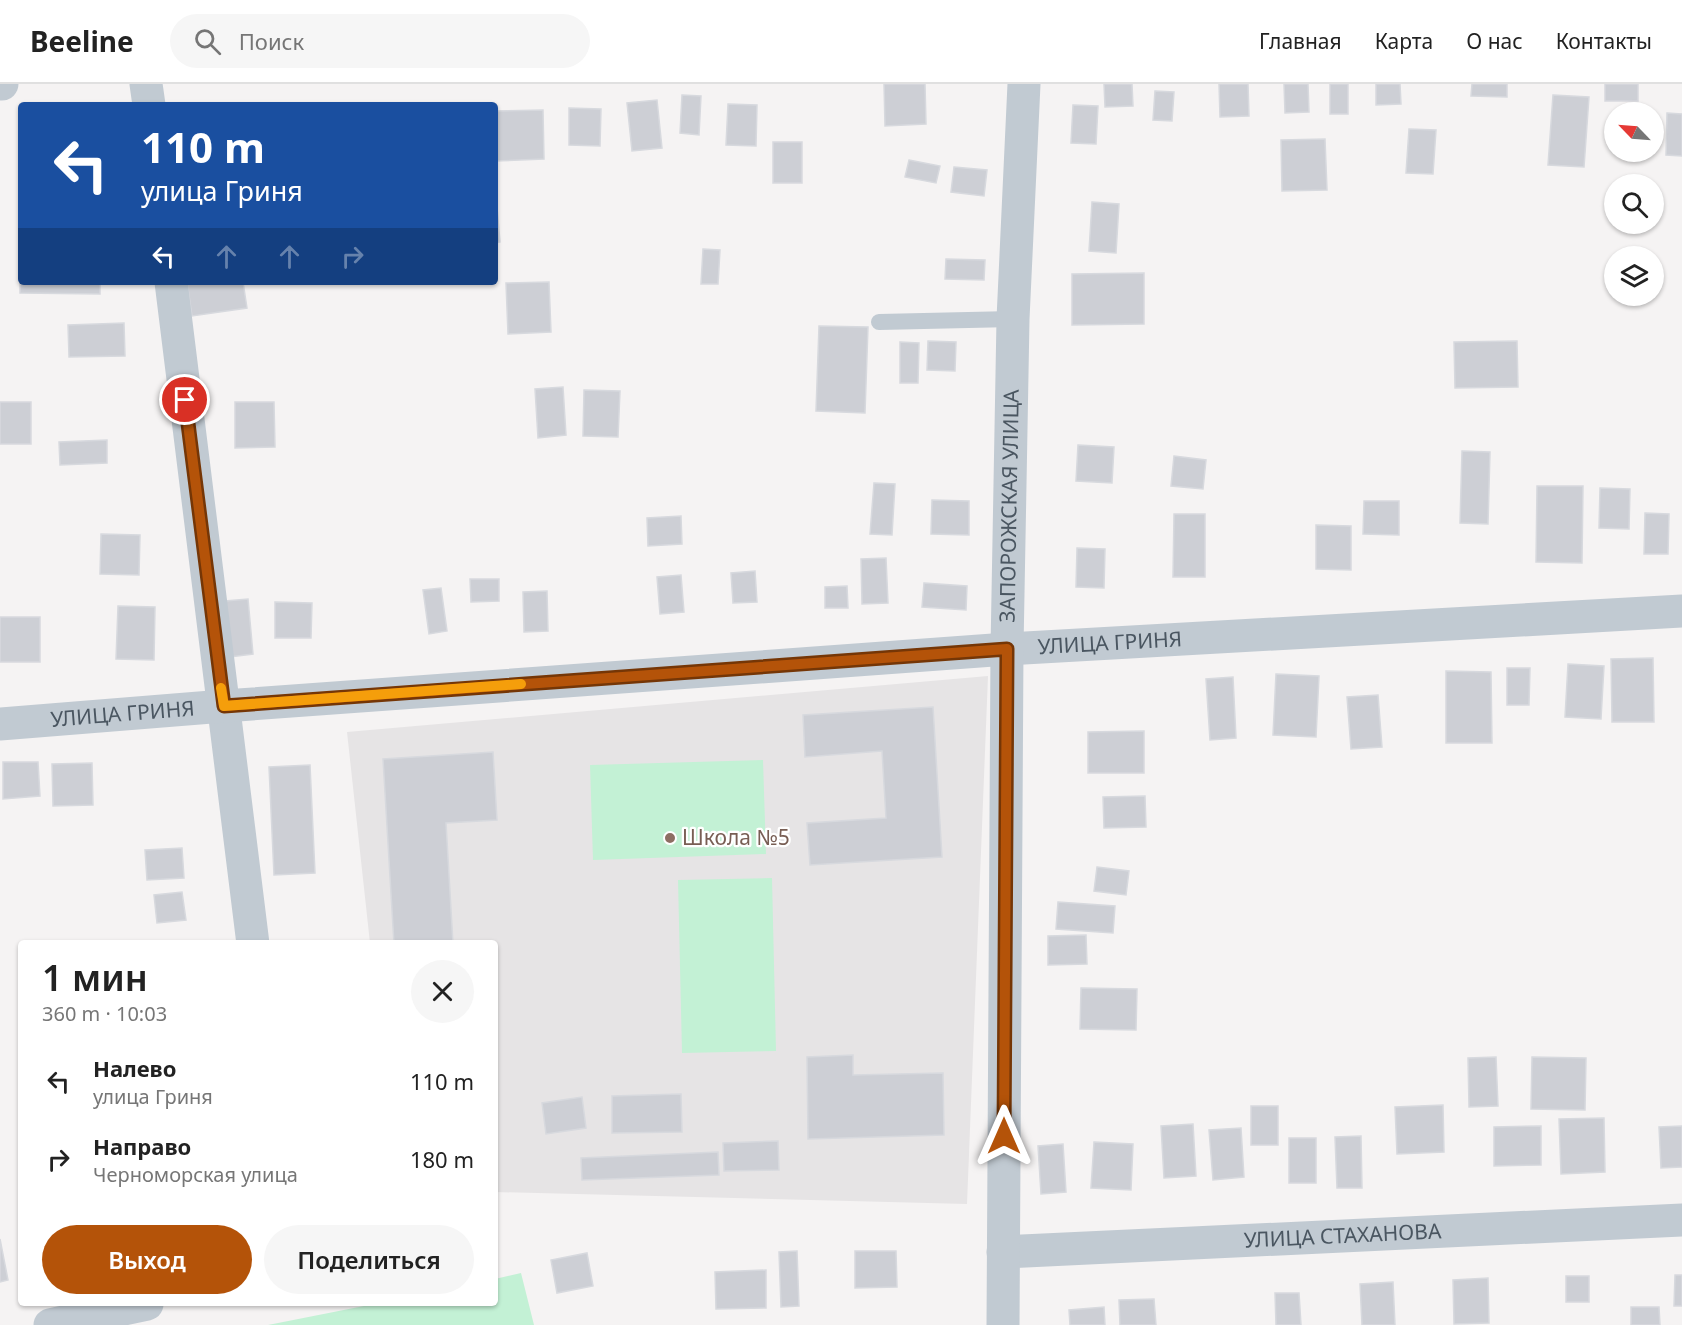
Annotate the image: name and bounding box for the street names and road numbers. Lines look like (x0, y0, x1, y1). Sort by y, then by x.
street label: ЗАПОРОЖСКАЯ УЛИЦА (992, 389, 1025, 623)
street label: УЛИЦА ГРИНЯ (1037, 624, 1183, 660)
street label: УЛИЦА ГРИНЯ (49, 693, 196, 733)
street label: УЛИЦА СТАХАНОВА (1243, 1216, 1442, 1254)

